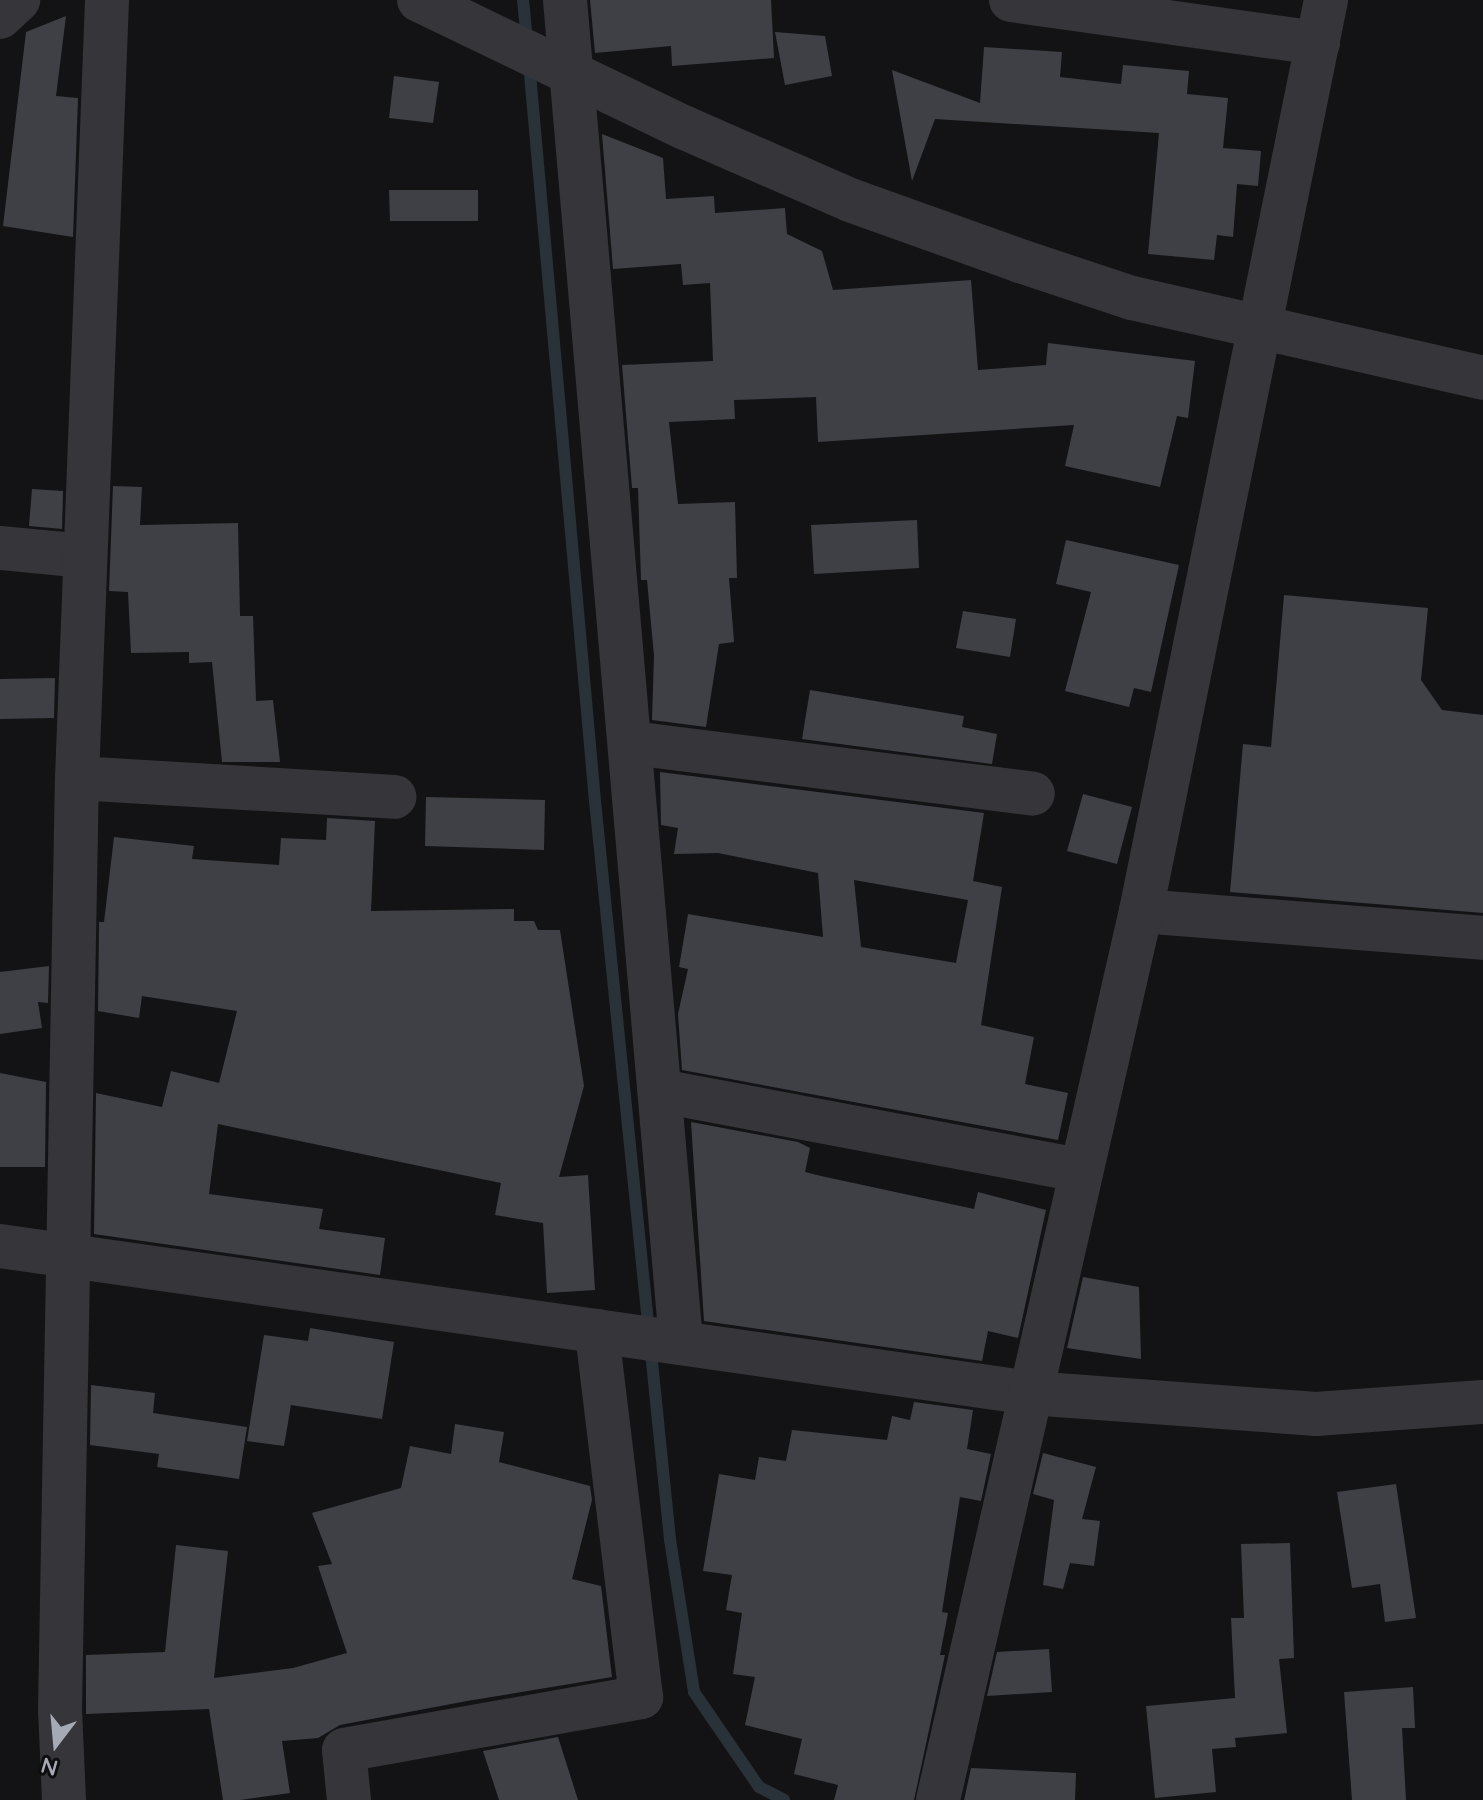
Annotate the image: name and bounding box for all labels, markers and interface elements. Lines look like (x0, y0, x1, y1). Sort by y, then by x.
north arrow (16, 1704, 96, 1784)
text: N (38, 1751, 61, 1783)

